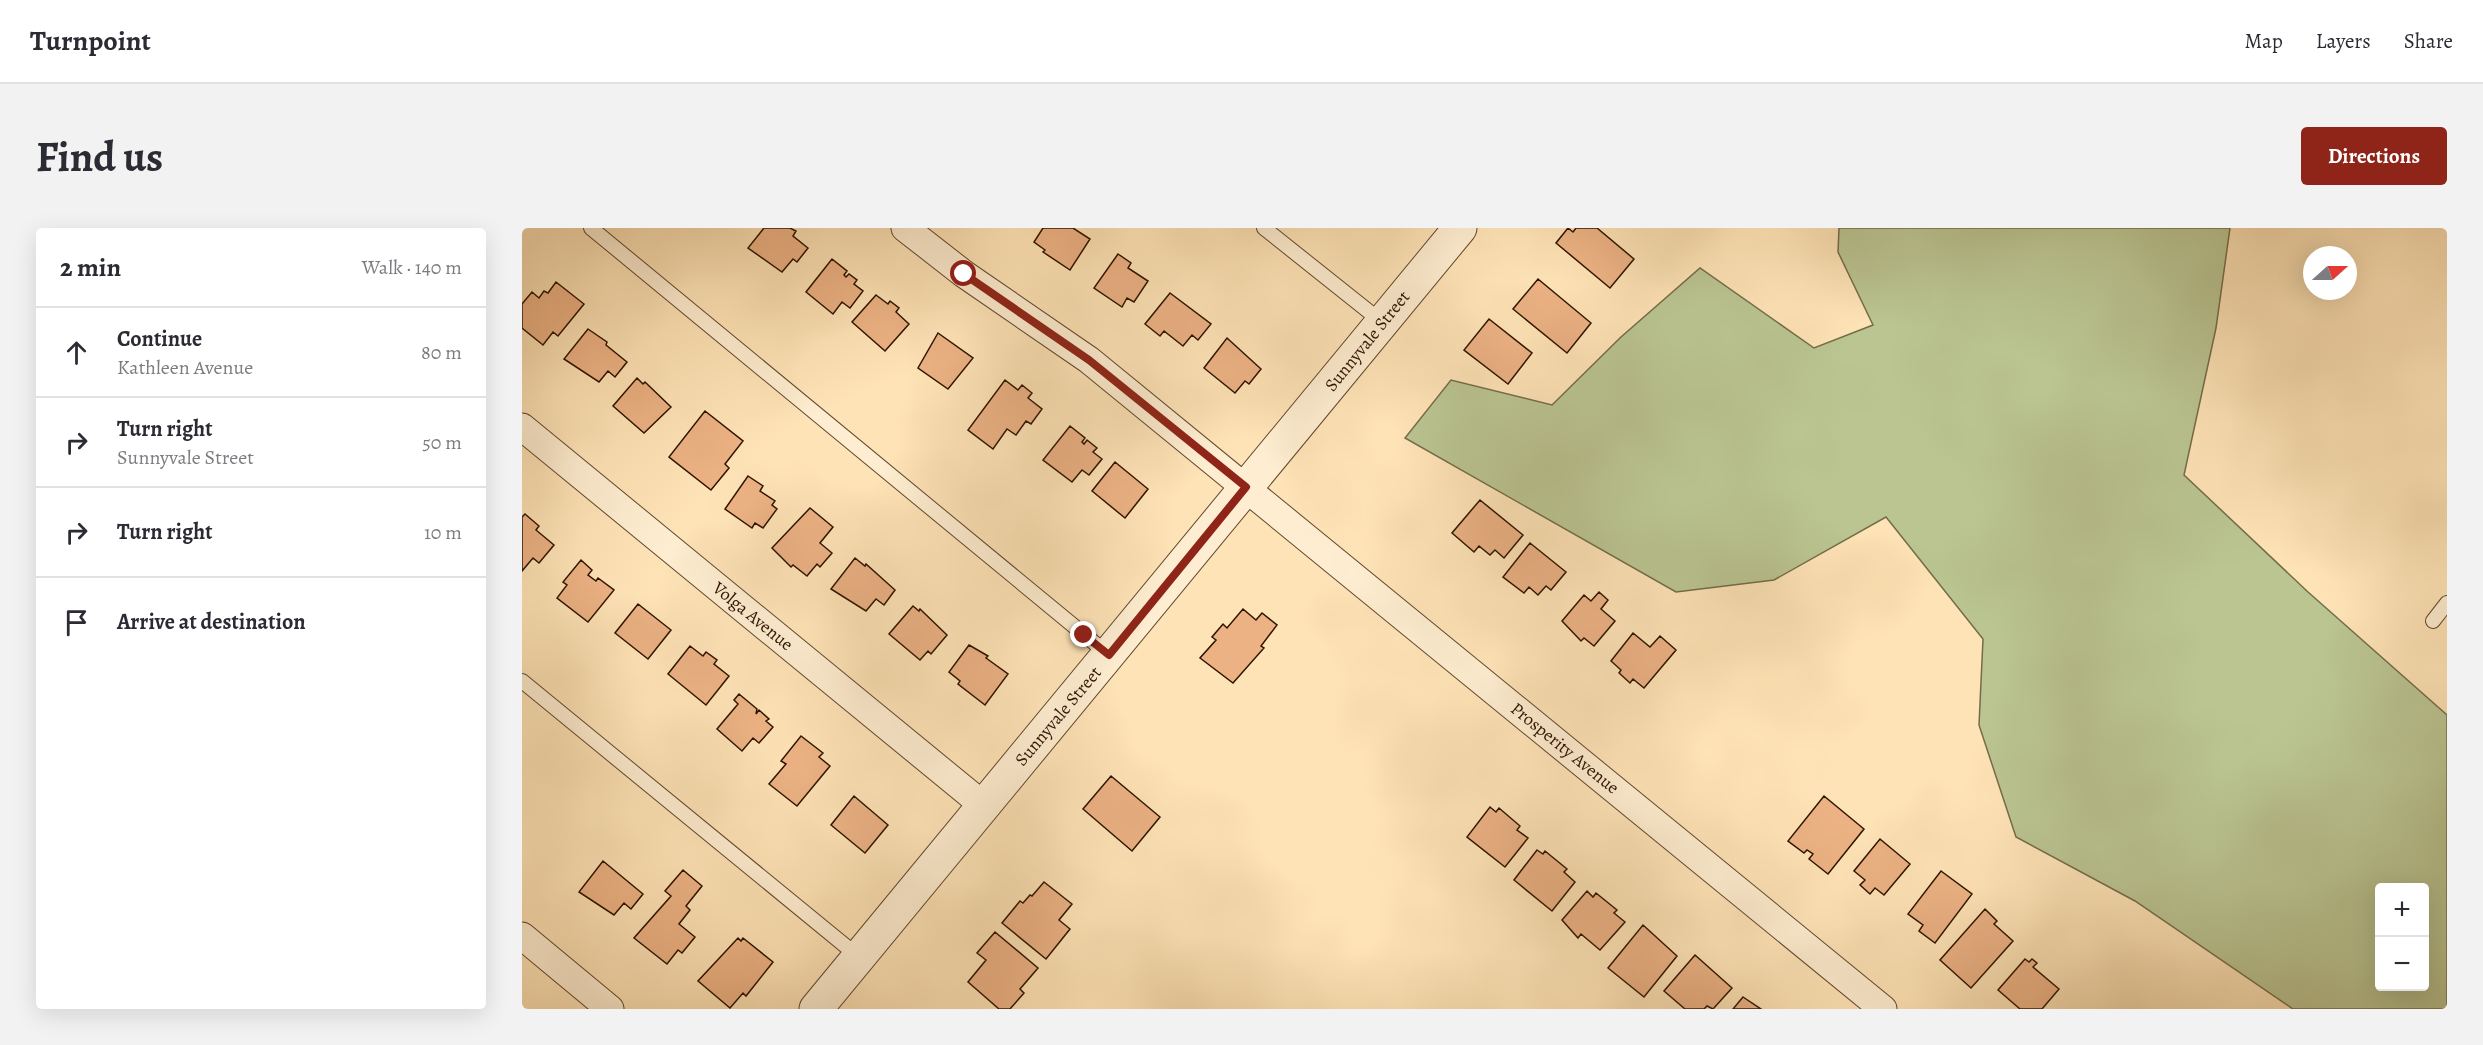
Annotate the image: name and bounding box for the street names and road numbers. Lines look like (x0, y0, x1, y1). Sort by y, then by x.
street label: Sunnyvale Street (1319, 286, 1415, 396)
street label: Volga Avenue (707, 575, 798, 656)
street label: Sunnyvale Street (1009, 661, 1107, 771)
street label: Prosperity Avenue (1506, 697, 1624, 799)

